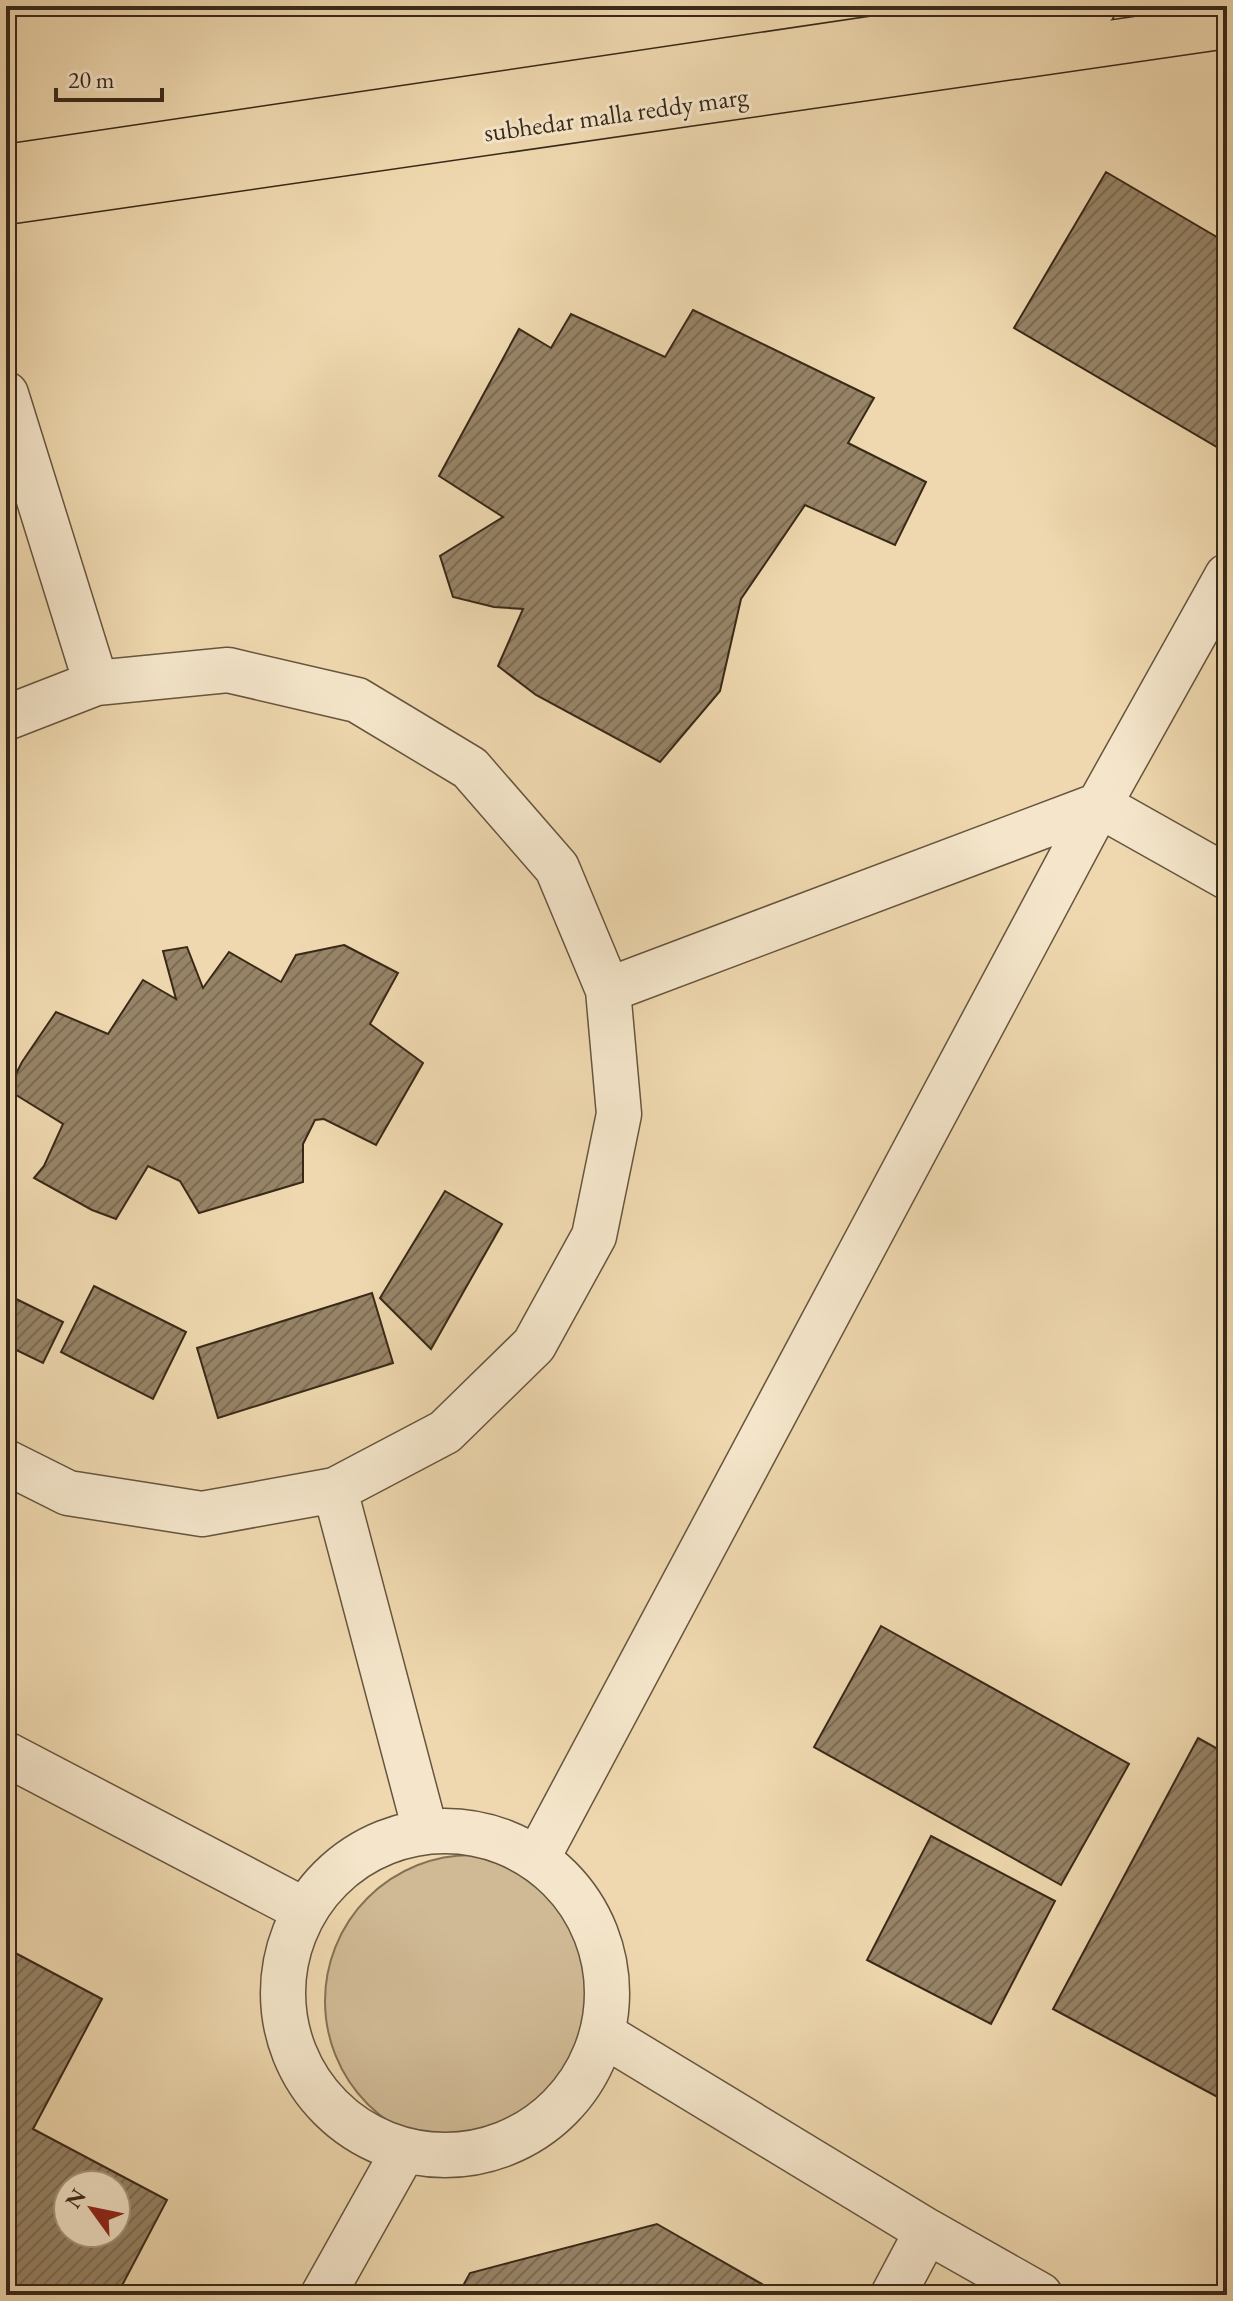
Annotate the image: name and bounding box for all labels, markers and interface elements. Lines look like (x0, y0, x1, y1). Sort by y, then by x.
scale bar (56, 52, 162, 102)
text: 20 m (68, 64, 115, 95)
street label: subhedar malla reddy marg (482, 79, 751, 149)
north arrow (52, 2169, 132, 2249)
text: N (59, 2183, 93, 2214)

